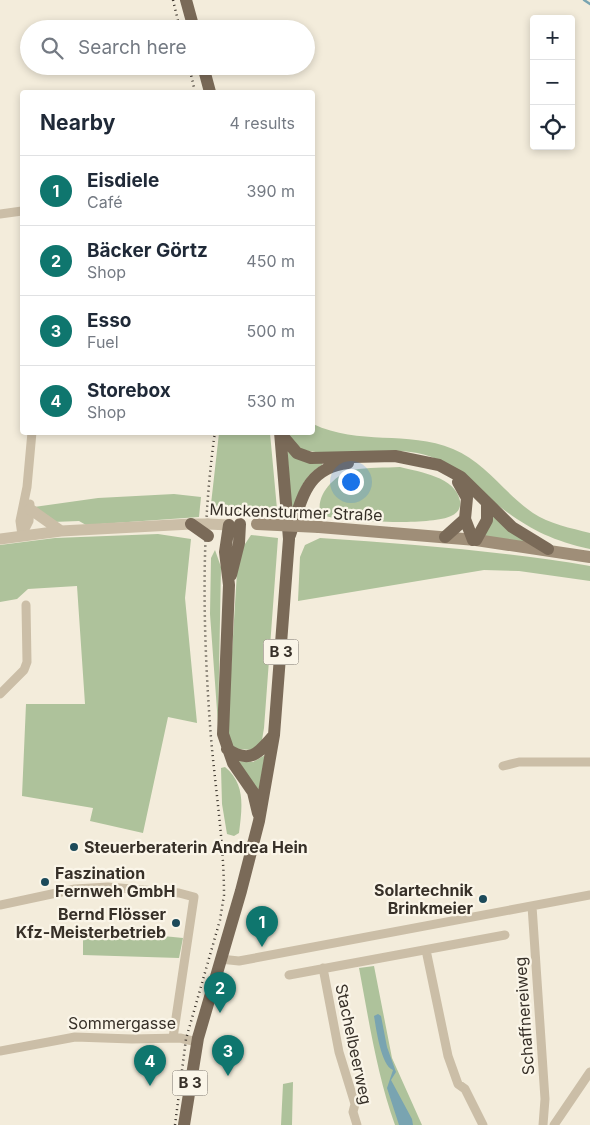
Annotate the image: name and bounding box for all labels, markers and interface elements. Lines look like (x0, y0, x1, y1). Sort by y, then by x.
map controls (530, 15, 575, 150)
button: + (530, 15, 575, 60)
search box (20, 20, 315, 75)
icon: search (38, 34, 66, 62)
text: Search here (78, 36, 187, 59)
button: − (530, 60, 575, 105)
button: locate (530, 105, 575, 150)
text: Nearby (40, 110, 115, 135)
text: 4 results (230, 113, 295, 133)
text: Eisdiele (87, 169, 159, 192)
text: 1 (53, 181, 59, 201)
text: 390 m (247, 181, 295, 201)
text: Café (87, 192, 122, 212)
text: Bäcker Görtz (87, 239, 208, 262)
text: 2 (51, 251, 61, 271)
text: 450 m (246, 251, 295, 271)
text: Shop (87, 262, 126, 282)
text: Esso (87, 309, 131, 332)
text: 3 (51, 321, 61, 341)
text: 500 m (247, 321, 295, 341)
text: Fuel (87, 332, 119, 352)
text: Storebox (87, 379, 171, 402)
text: 4 (51, 391, 61, 411)
text: 530 m (247, 391, 295, 411)
text: Shop (87, 402, 126, 422)
your location (338, 469, 364, 495)
street label: Muckensturmer Straße (209, 499, 383, 525)
road number: B 3 (264, 640, 298, 664)
place label: Steuerberaterin Andrea Hein (84, 837, 308, 857)
marker: Steuerberaterin Andrea Hein (68, 841, 80, 853)
place label: Faszination Fernweh GmbH (55, 863, 175, 901)
marker: Faszination Fernweh GmbH (39, 876, 51, 888)
place label: Solartechnik Brinkmeier (374, 880, 474, 918)
marker: Solartechnik Brinkmeier (477, 893, 489, 905)
place label: Bernd Flösser Kfz-Meisterbetrieb (16, 904, 166, 942)
pin: 1 (246, 906, 278, 947)
marker: Bernd Flösser Kfz-Meisterbetrieb (170, 917, 182, 929)
street label: Schaffnereiweg (510, 956, 538, 1076)
pin: 2 (204, 972, 236, 1013)
street label: Stachelbeerweg (331, 982, 377, 1106)
street label: Sommergasse (68, 1013, 176, 1033)
pin: 3 (212, 1035, 244, 1076)
pin: 4 (134, 1045, 166, 1086)
road number: B 3 (172, 1070, 208, 1096)

